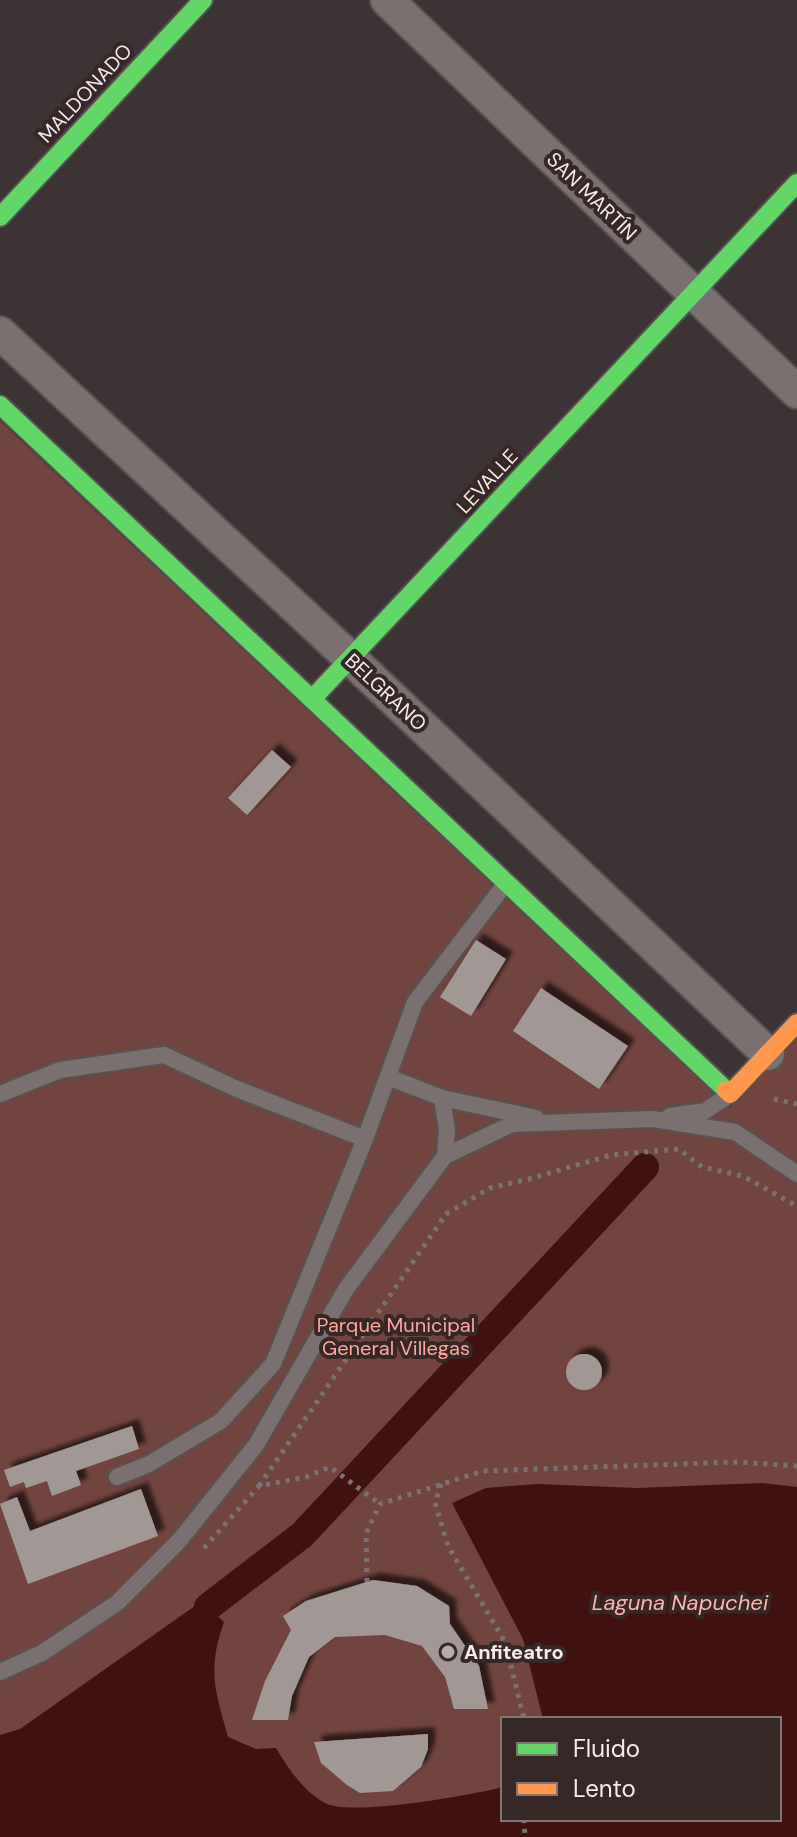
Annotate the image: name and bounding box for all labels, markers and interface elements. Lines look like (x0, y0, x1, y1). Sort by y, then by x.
street label: MALDONADO (32, 38, 138, 148)
street label: SAN MARTÍN (541, 146, 643, 246)
street label: LEVALLE (451, 443, 523, 519)
street label: BELGRANO (340, 648, 432, 736)
park label: Parque Municipal General Villegas (317, 1312, 475, 1361)
water label: Laguna Napuchei (592, 1588, 769, 1617)
place label: Anfiteatro (464, 1639, 564, 1665)
marker: Anfiteatro (439, 1643, 457, 1661)
legend (501, 1717, 781, 1821)
text: Fluido (573, 1733, 640, 1764)
text: Lento (573, 1773, 636, 1804)

